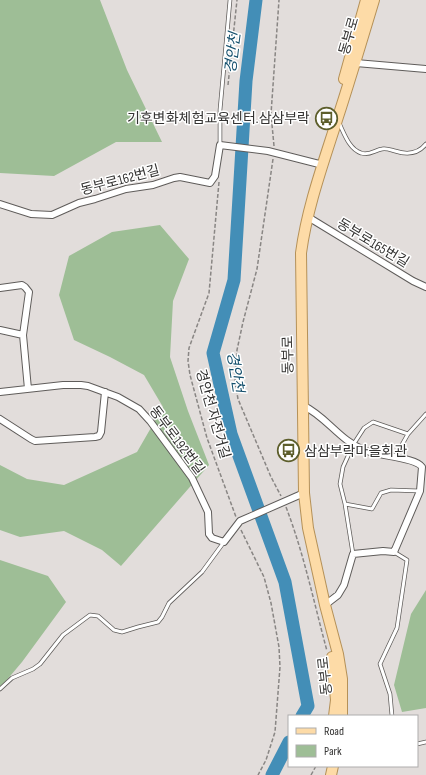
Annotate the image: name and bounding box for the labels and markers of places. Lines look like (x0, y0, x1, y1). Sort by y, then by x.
bus stop icon: 기후변화체험교육센터.삼삼부락 (313, 105, 339, 131)
place label: 기후변화체험교육센터.삼삼부락 (127, 110, 310, 127)
bus stop icon: 삼삼부락마을회관 (275, 438, 301, 464)
place label: 삼삼부락마을회관 (304, 443, 407, 460)

